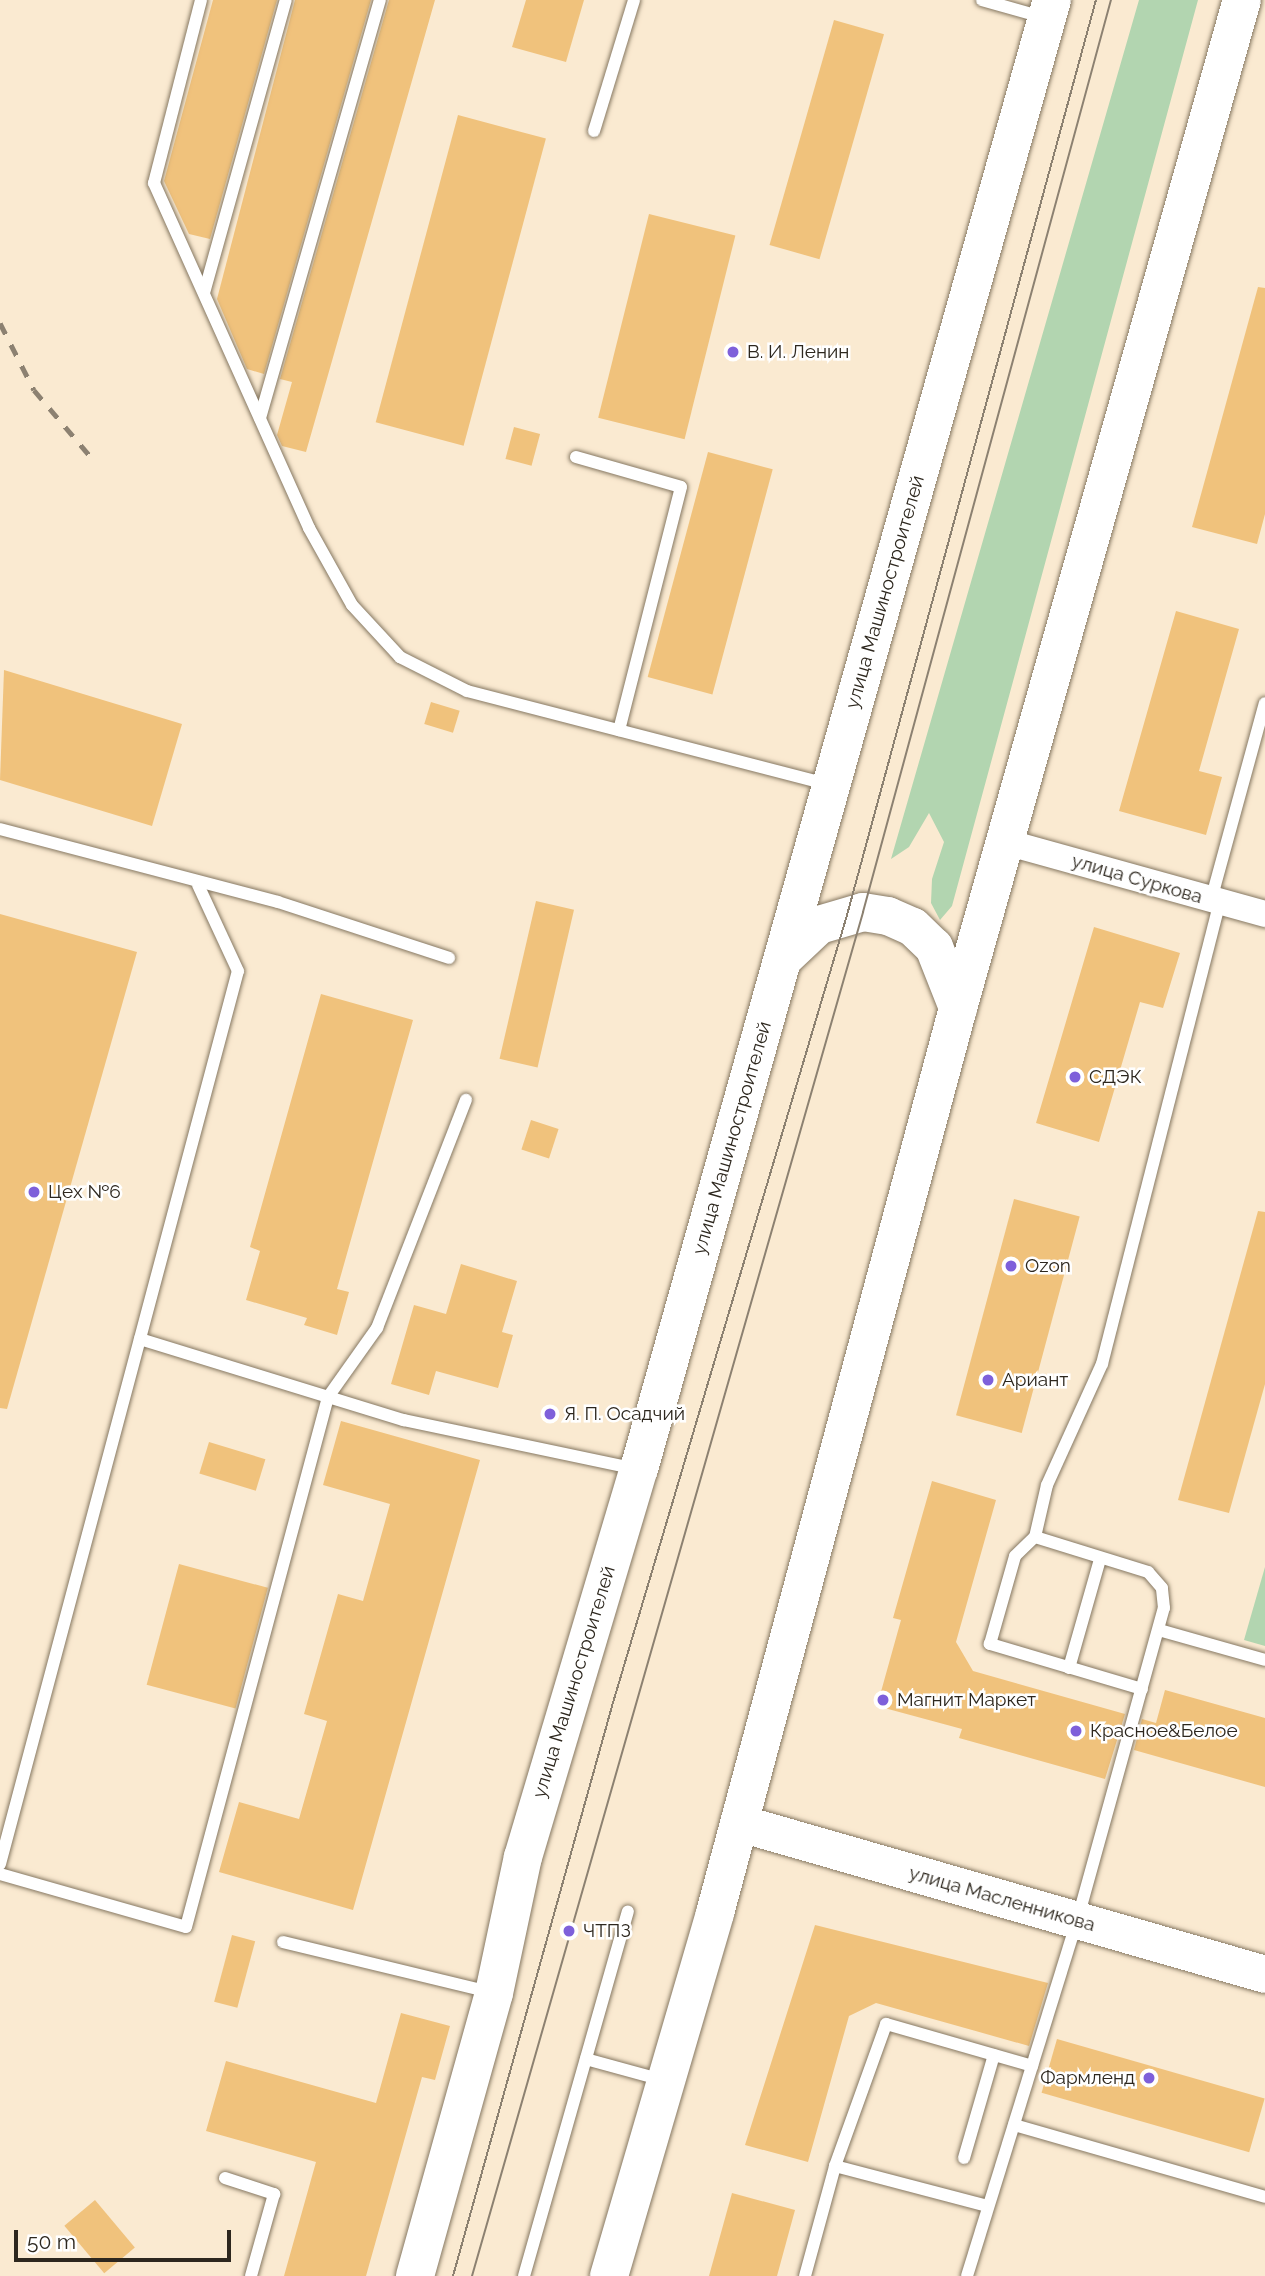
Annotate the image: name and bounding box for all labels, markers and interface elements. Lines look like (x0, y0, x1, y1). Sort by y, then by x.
place label: В. И. Ленин (747, 341, 849, 363)
marker: В. И. Ленин (725, 344, 741, 360)
street label: улица Машиностроителей (841, 473, 929, 711)
street label: улица Суркова (1069, 849, 1205, 909)
street label: улица Машиностроителей (688, 1019, 776, 1257)
place label: СДЭК (1089, 1066, 1142, 1088)
marker: СДЭК (1067, 1069, 1083, 1085)
place label: Цех №6 (48, 1181, 121, 1203)
marker: Цех №6 (26, 1184, 42, 1200)
place label: Ozon (1025, 1255, 1071, 1277)
marker: Ozon (1003, 1258, 1019, 1274)
place label: Ариант (1002, 1369, 1068, 1391)
marker: Ариант (980, 1372, 996, 1388)
place label: Я. П. Осадчий (564, 1403, 685, 1425)
marker: Я. П. Осадчий (542, 1406, 558, 1422)
street label: улица Машиностроителей (528, 1563, 620, 1801)
place label: Магнит Маркет (897, 1689, 1036, 1711)
marker: Магнит Маркет (875, 1692, 891, 1708)
place label: Красное&Белое (1090, 1720, 1238, 1742)
marker: Красное&Белое (1068, 1723, 1084, 1739)
street label: улица Масленникова (906, 1862, 1098, 1936)
place label: ЧТПЗ (583, 1920, 631, 1942)
marker: ЧТПЗ (561, 1923, 577, 1939)
place label: Фармленд (1040, 2067, 1135, 2089)
marker: Фармленд (1141, 2070, 1157, 2086)
scale bar (18, 2216, 234, 2260)
text: 50 m (27, 2229, 76, 2254)

